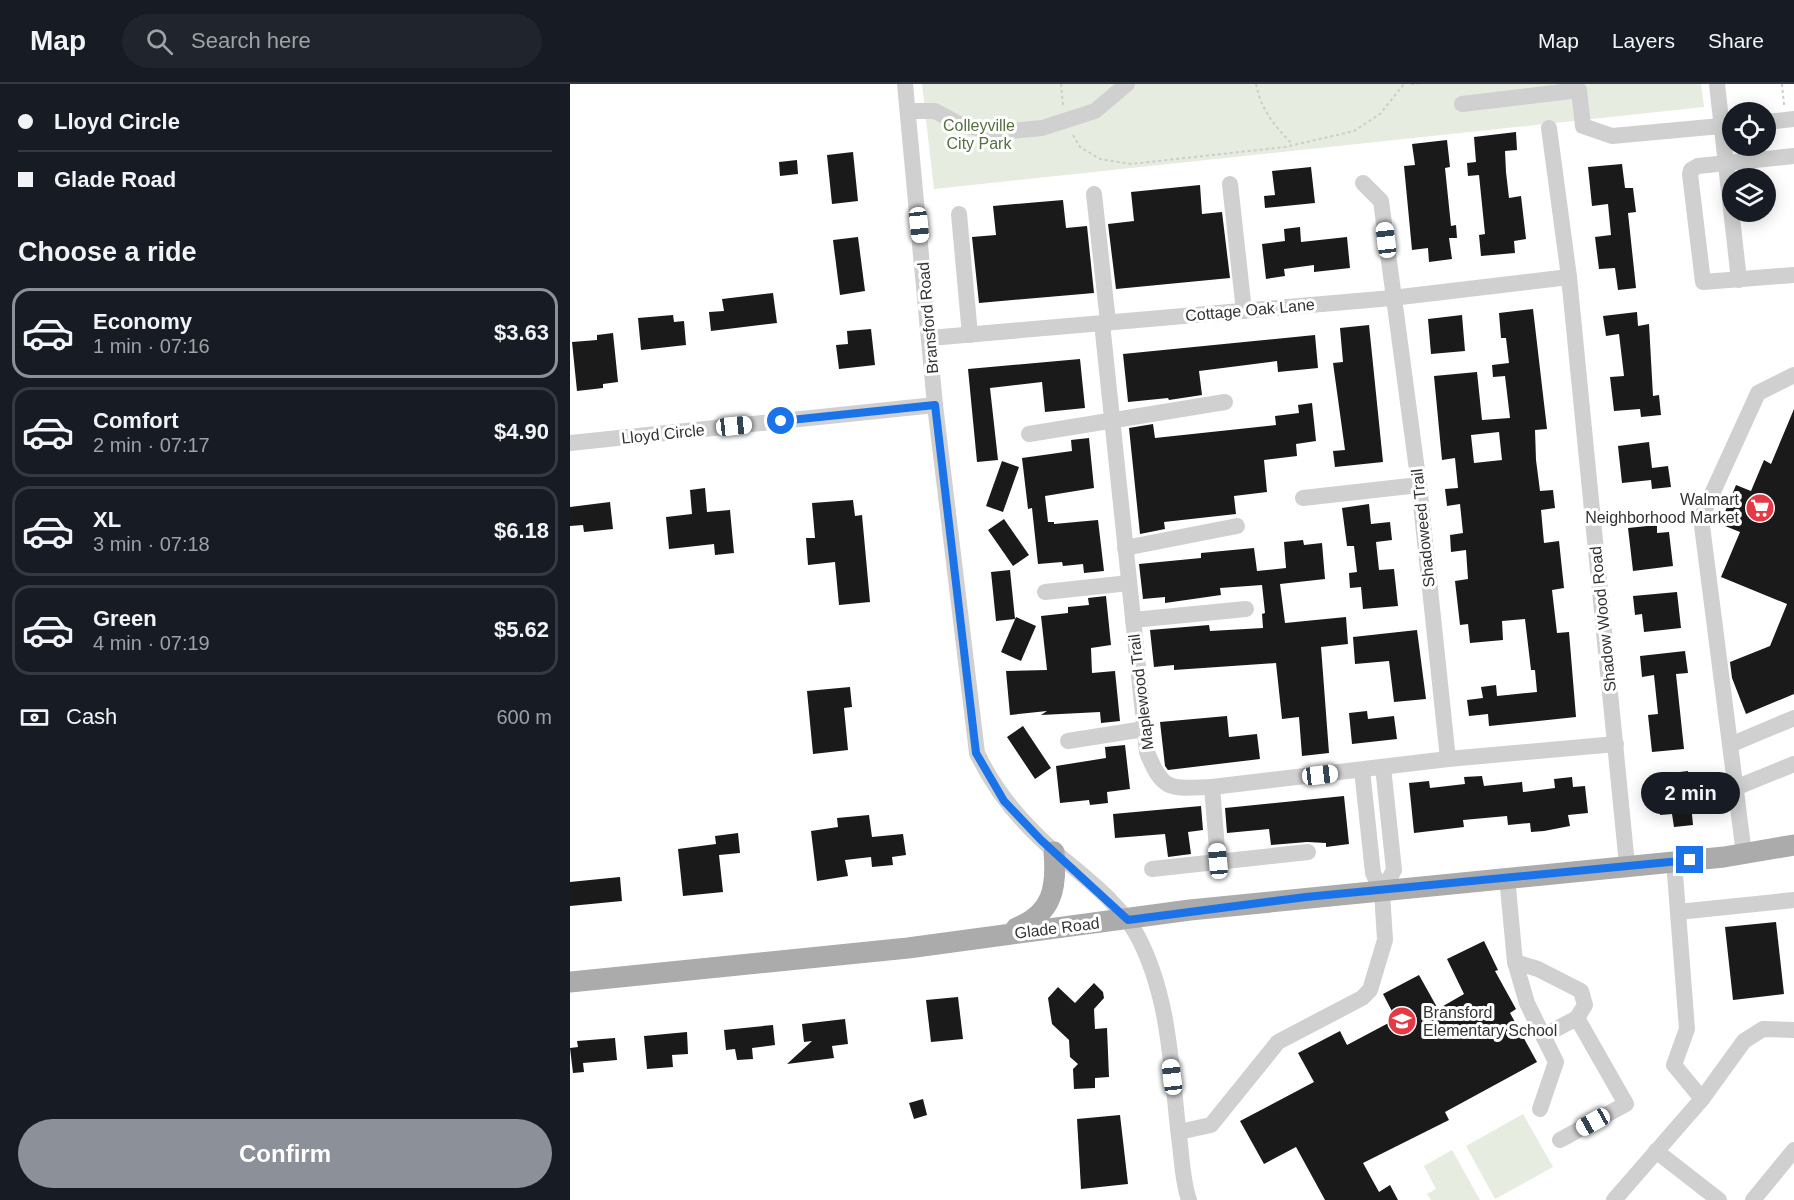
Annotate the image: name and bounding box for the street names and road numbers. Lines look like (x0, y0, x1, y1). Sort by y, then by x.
street label: Bransford Road (915, 261, 941, 375)
street label: Cottage Oak Lane (1185, 296, 1316, 324)
street label: Lloyd Circle (621, 421, 706, 447)
street label: Shadoweed Trail (1408, 468, 1438, 588)
street label: Shadow Wood Road (1587, 545, 1619, 693)
street label: Maplewood Trail (1125, 633, 1157, 751)
street label: Glade Road (1014, 914, 1100, 942)

